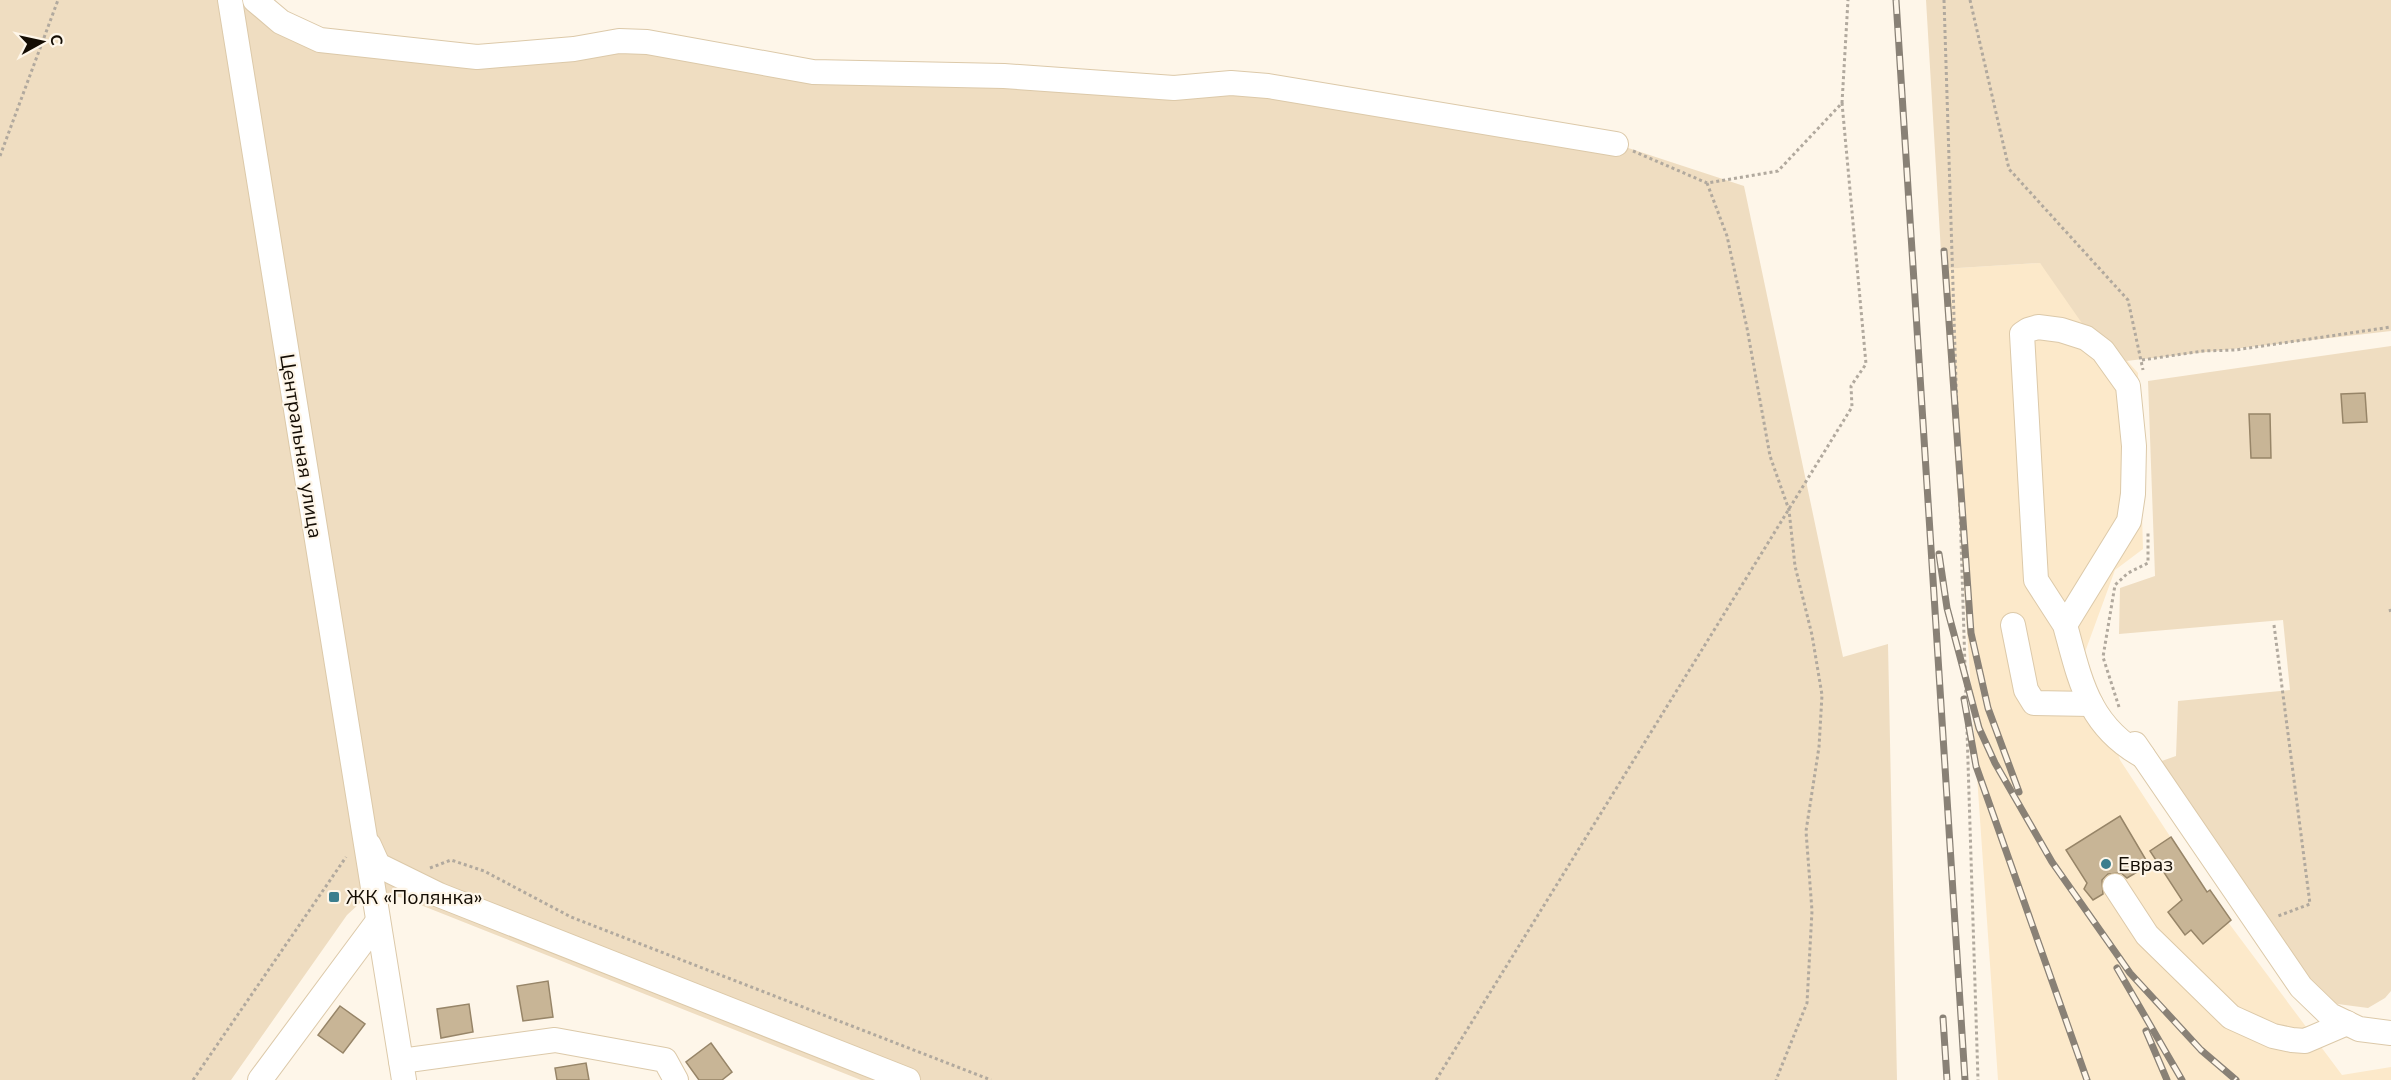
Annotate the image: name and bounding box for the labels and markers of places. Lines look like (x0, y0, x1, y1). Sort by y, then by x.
place label: Евраз (2118, 851, 2173, 878)
marker: Евраз (2099, 857, 2113, 871)
place label: ЖК «Полянка» (346, 884, 483, 911)
marker: ЖК «Полянка» (327, 890, 341, 904)

